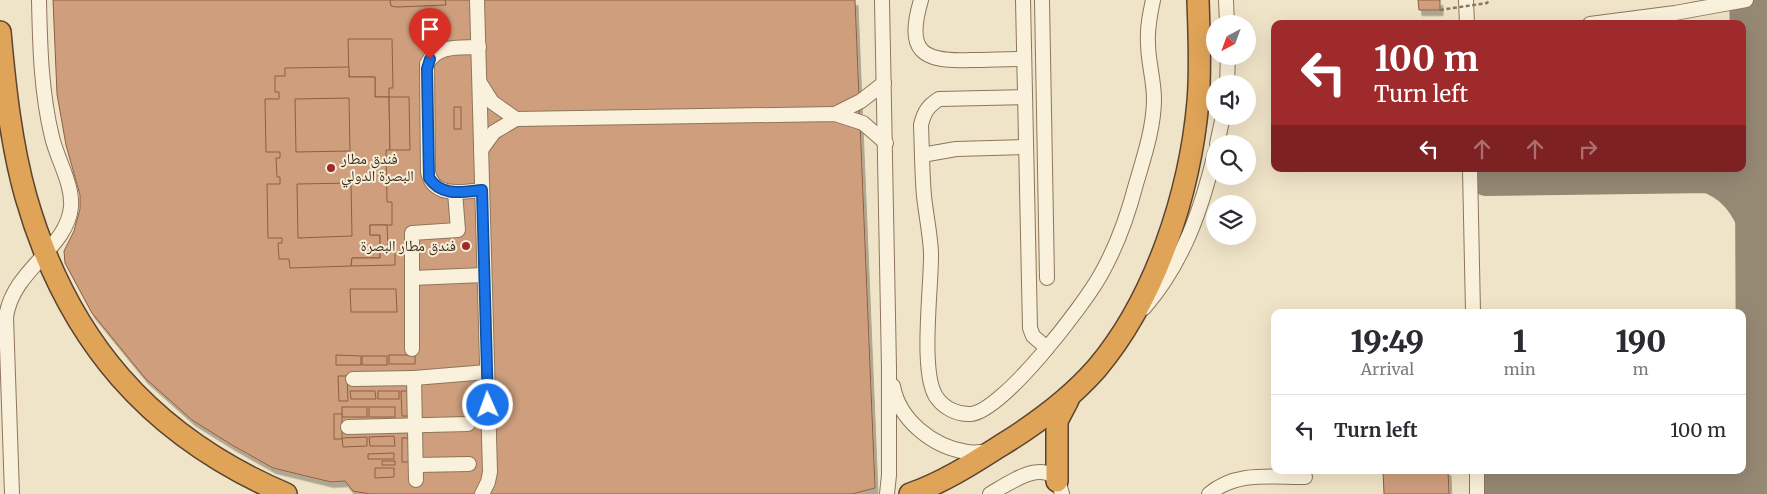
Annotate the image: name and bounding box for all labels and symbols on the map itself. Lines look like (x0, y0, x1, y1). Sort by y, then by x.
pin (409, 8, 451, 59)
north arrow (1206, 15, 1256, 65)
place label: فندق مطار البصرة الدولي (340, 149, 414, 188)
marker: فندق مطار البصرة الدولي (325, 162, 337, 174)
place label: فندق مطار البصرة (361, 236, 456, 256)
marker: فندق مطار البصرة (460, 240, 472, 252)
position arrow (461, 378, 513, 430)

